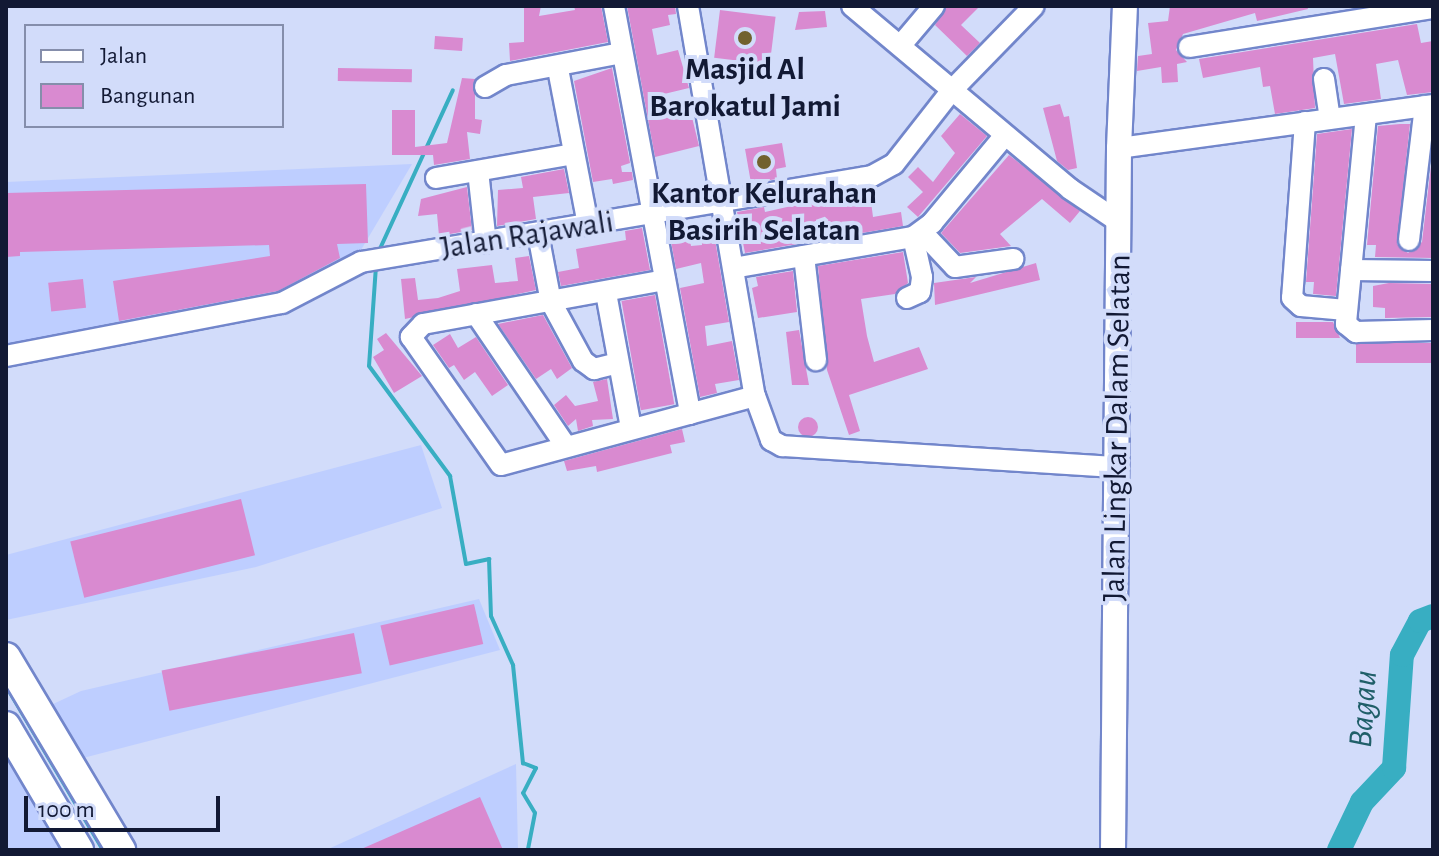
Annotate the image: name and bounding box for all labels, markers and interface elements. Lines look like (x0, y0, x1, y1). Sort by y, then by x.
legend (24, 24, 284, 128)
marker: Masjid Al Barokatul Jami (736, 29, 754, 47)
text: Jalan (100, 44, 147, 68)
place label: Masjid Al Barokatul Jami (649, 51, 841, 126)
text: Bangunan (100, 84, 195, 108)
marker: Kantor Kelurahan Basirih Selatan (755, 153, 773, 171)
place label: Kantor Kelurahan Basirih Selatan (651, 175, 877, 250)
street label: Jalan Rajawali (438, 202, 616, 268)
street label: Jalan Lingkar Dalam Selatan (1095, 254, 1139, 602)
water label: Bagau (1341, 669, 1387, 749)
scale bar (28, 780, 224, 830)
text: 100 m (38, 798, 95, 822)

